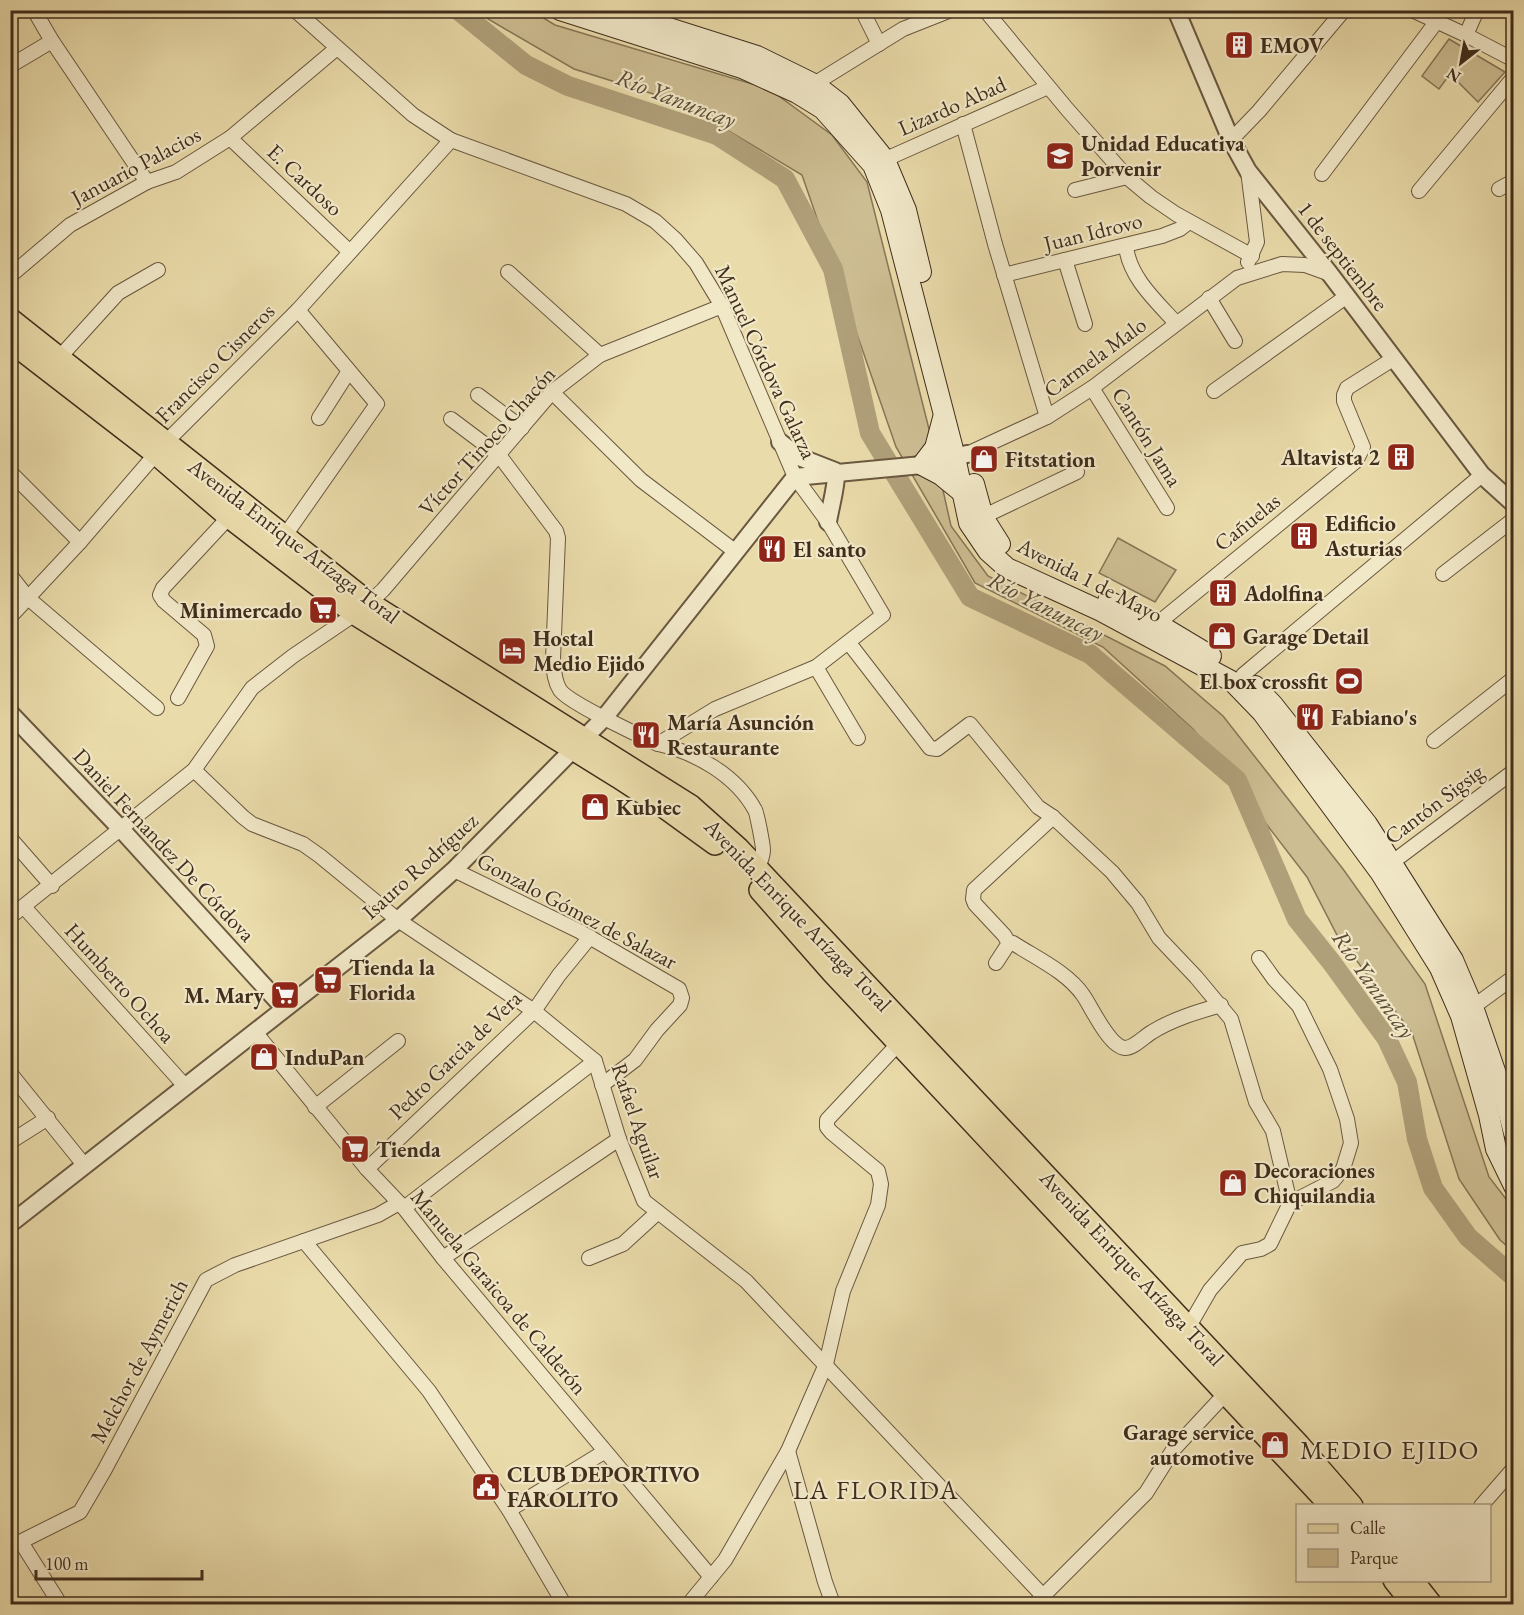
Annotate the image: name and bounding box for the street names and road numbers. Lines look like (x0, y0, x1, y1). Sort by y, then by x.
street label: Lizardo Abad (894, 69, 1011, 143)
street label: Januario Palacios (65, 120, 206, 213)
street label: E. Cardoso (261, 137, 349, 223)
street label: 1 de septiembre (1291, 195, 1395, 317)
street label: Juan Idrovo (1039, 206, 1145, 259)
street label: Manuel Córdova Galarza (708, 260, 824, 464)
street label: Francisco Cisneros (149, 297, 281, 429)
street label: Carmela Malo (1038, 310, 1152, 404)
street label: Víctor Tinoco Chacón (412, 360, 562, 522)
street label: Cantón Jama (1105, 382, 1189, 492)
street label: Avenida Enrique Arízaga Toral (181, 451, 406, 630)
street label: Cañuelas (1208, 486, 1286, 558)
street label: Avenida 1 de Mayo (1011, 530, 1168, 629)
street label: Daniel Fernandez De Córdova (67, 742, 262, 948)
street label: Cantón Sigsig (1379, 757, 1490, 851)
street label: Isauro Rodríguez (356, 806, 485, 926)
street label: Avenida Enrique Arízaga Toral (697, 811, 898, 1018)
street label: Gonzalo Gómez de Salazar (472, 846, 683, 976)
street label: Humberto Ochoa (58, 917, 182, 1049)
street label: Pedro Garcia de Vera (382, 984, 528, 1126)
street label: Rafael Aguilar (605, 1059, 672, 1184)
street label: Avenida Enrique Arízaga Toral (1033, 1163, 1231, 1372)
street label: Manuela Garaicoa de Calderón (404, 1183, 594, 1401)
street label: Melchor de Aymerich (83, 1274, 195, 1448)

